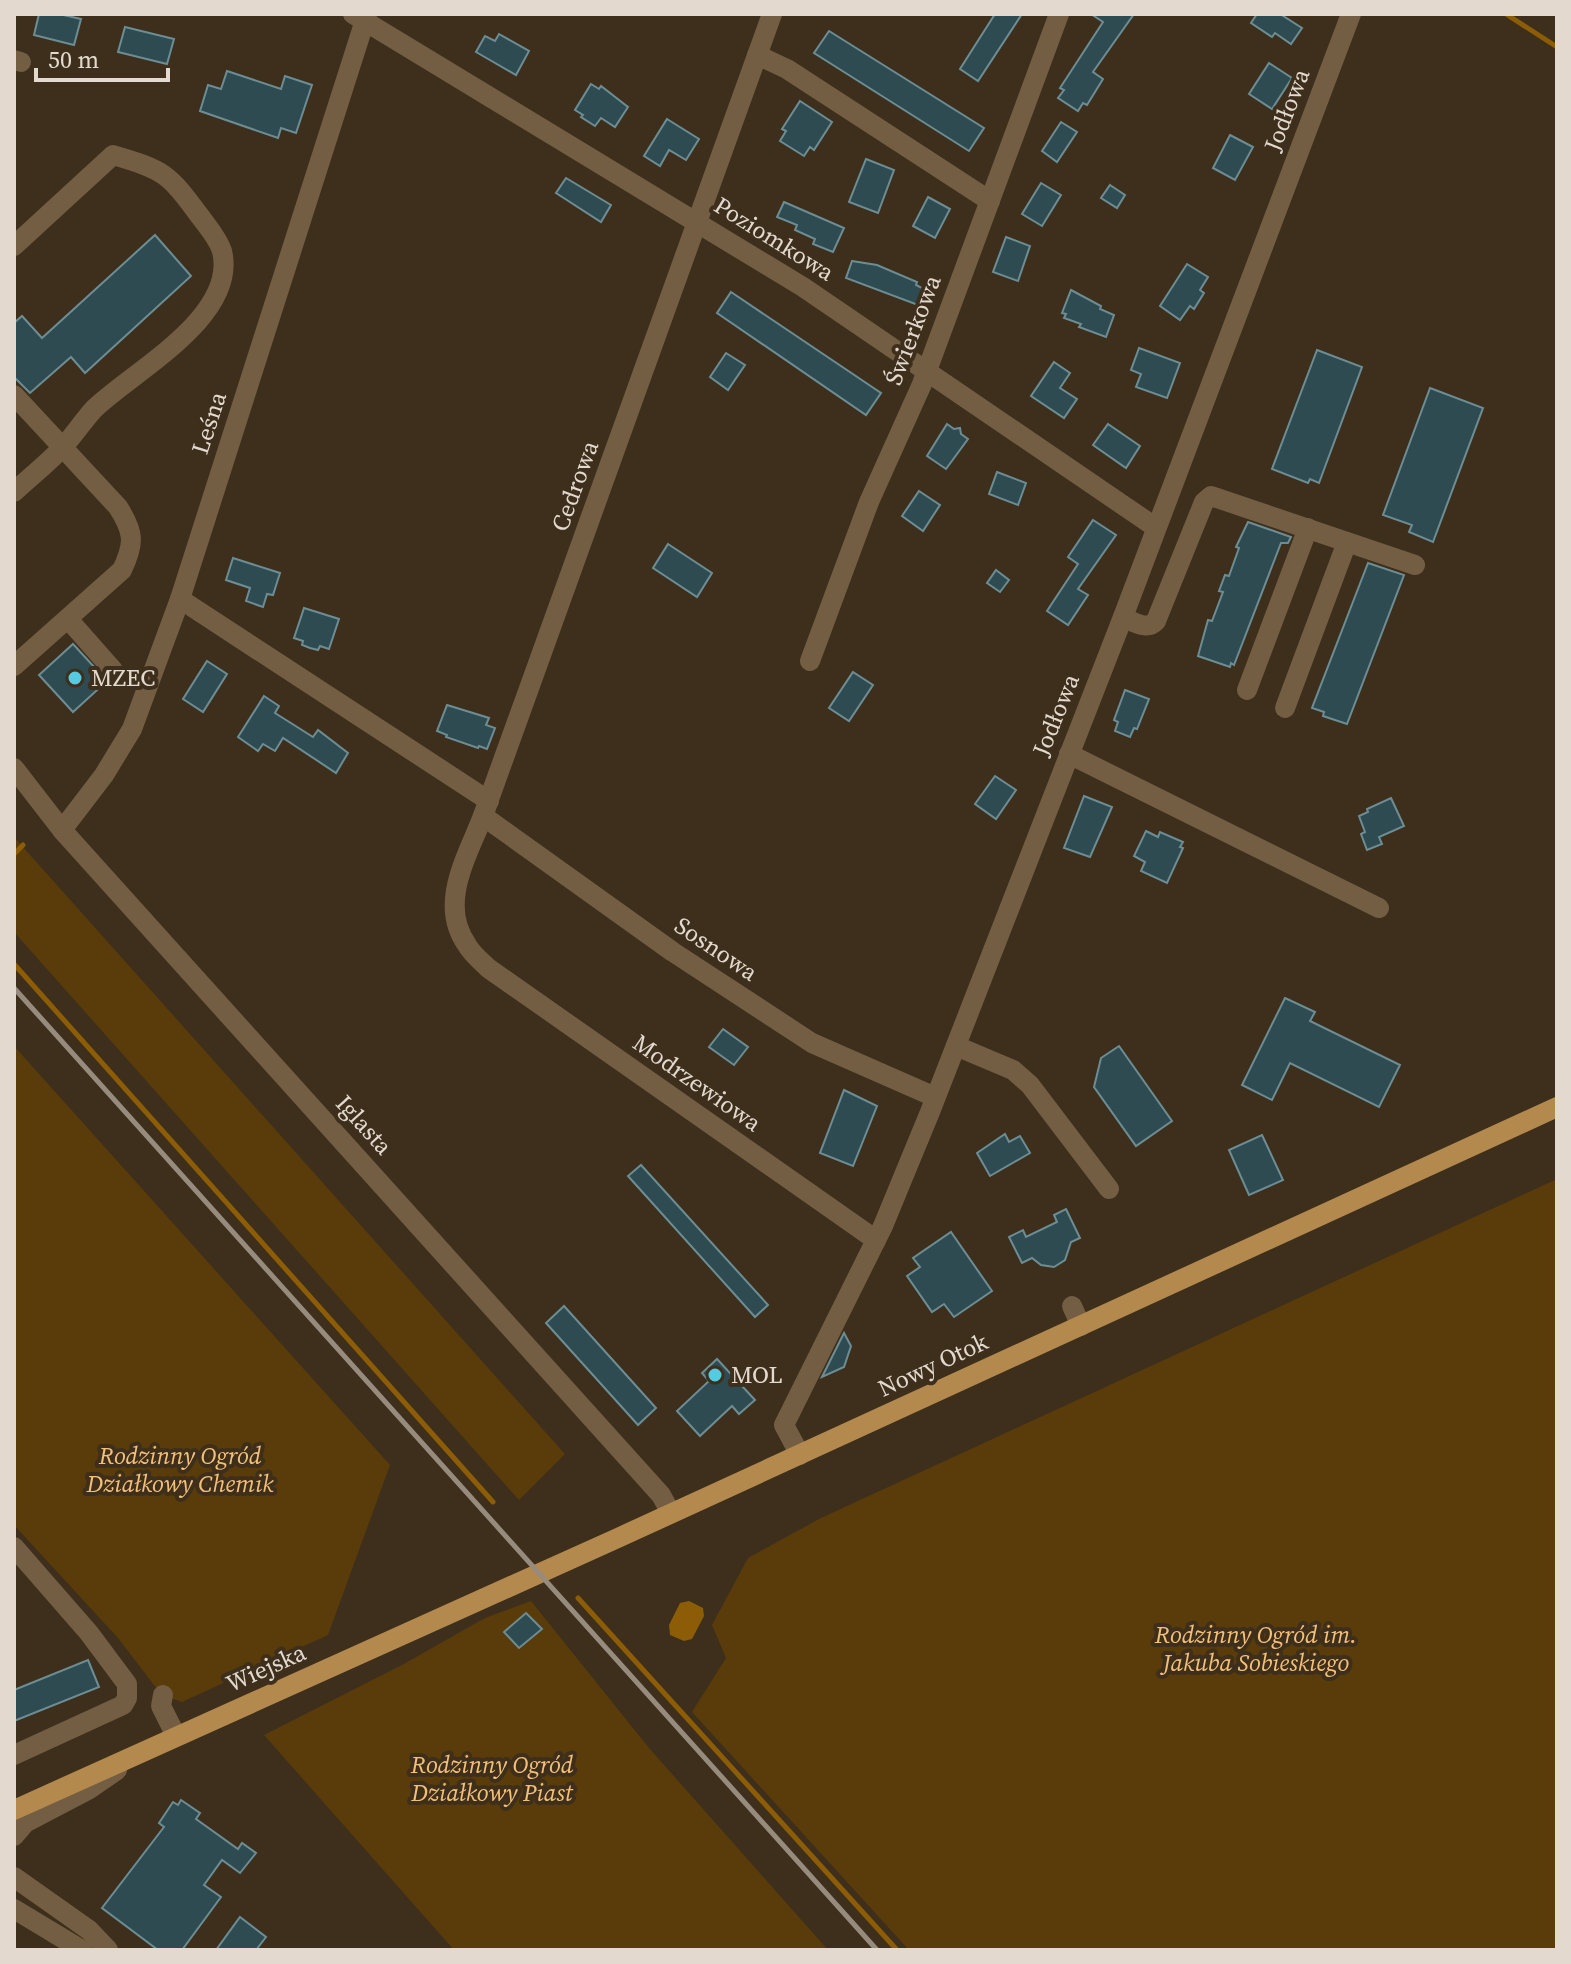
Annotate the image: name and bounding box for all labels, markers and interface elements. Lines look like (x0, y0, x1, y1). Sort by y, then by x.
scale bar (36, 32, 168, 82)
text: 50 m (48, 43, 99, 76)
street label: Jodłowa (1255, 63, 1318, 157)
street label: Poziomkowa (708, 189, 841, 289)
street label: Świerkowa (876, 269, 949, 390)
street label: Leśna (183, 387, 234, 458)
street label: Cedrowa (543, 435, 606, 536)
place label: MZEC (91, 661, 156, 694)
street label: Jodłowa (1024, 668, 1087, 762)
marker: MZEC (66, 669, 84, 687)
street label: Sosnowa (668, 909, 765, 989)
street label: Modrzewiowa (626, 1026, 769, 1140)
street label: Iglasta (329, 1088, 401, 1162)
street label: Nowy Otok (872, 1324, 994, 1404)
place label: MOL (731, 1358, 783, 1391)
marker: MOL (706, 1366, 724, 1384)
park label: Rodzinny Ogród Działkowy Chemik (85, 1439, 274, 1500)
park label: Rodzinny Ogród im. Jakuba Sobieskiego (1154, 1618, 1357, 1679)
street label: Wiejska (221, 1635, 312, 1700)
park label: Rodzinny Ogród Działkowy Piast (410, 1748, 574, 1809)

